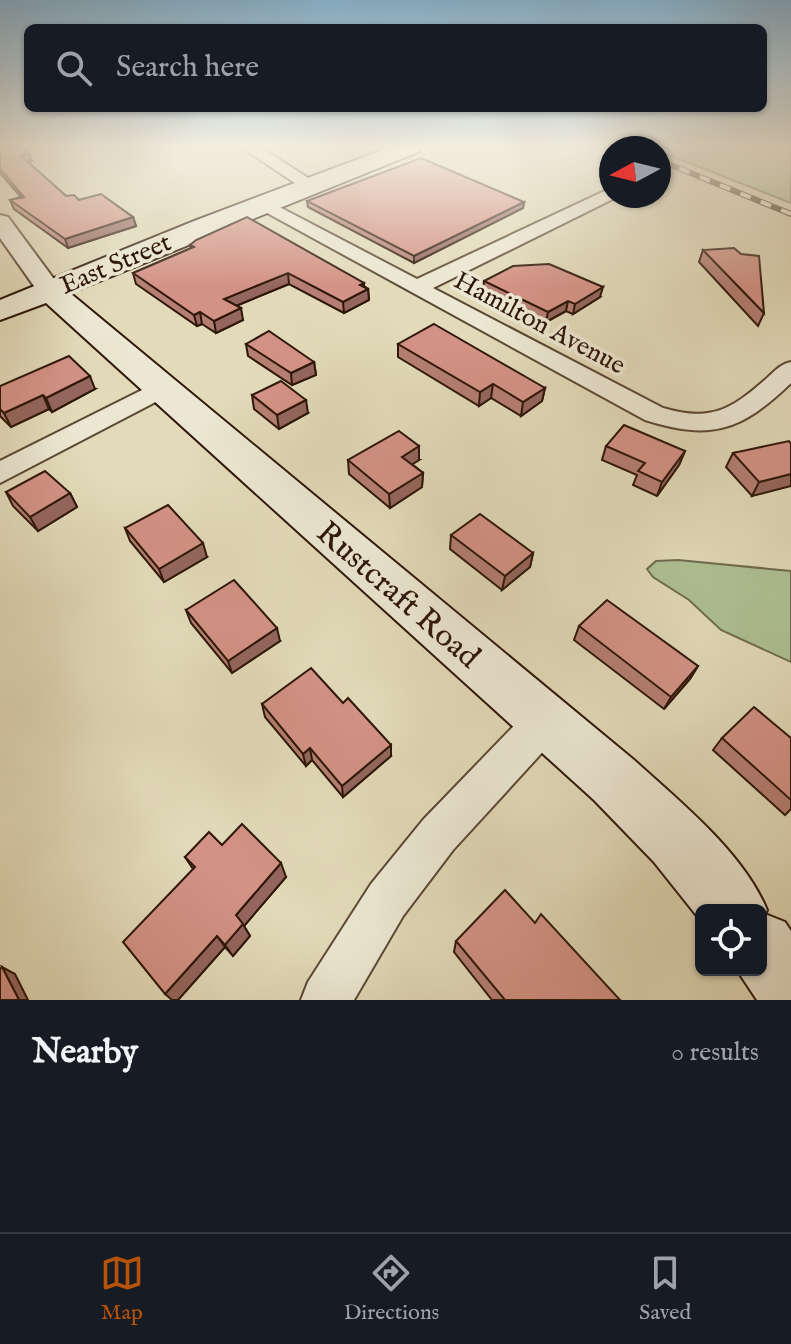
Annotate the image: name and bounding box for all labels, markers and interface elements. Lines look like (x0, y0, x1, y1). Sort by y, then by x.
search box (24, 24, 767, 112)
icon: search (52, 46, 96, 90)
text: Search here (116, 49, 259, 87)
north arrow (599, 136, 671, 208)
street label: East Street (55, 226, 176, 303)
street label: Hamilton Avenue (448, 264, 631, 382)
street label: Rustcraft Road (307, 513, 489, 679)
map controls (695, 904, 767, 976)
button: locate (695, 904, 767, 976)
text: Nearby (32, 1031, 138, 1074)
text: 0 results (671, 1036, 759, 1069)
tab: Map (100, 1251, 144, 1327)
tab: Directions (344, 1251, 439, 1327)
tab: Saved (639, 1251, 691, 1327)

